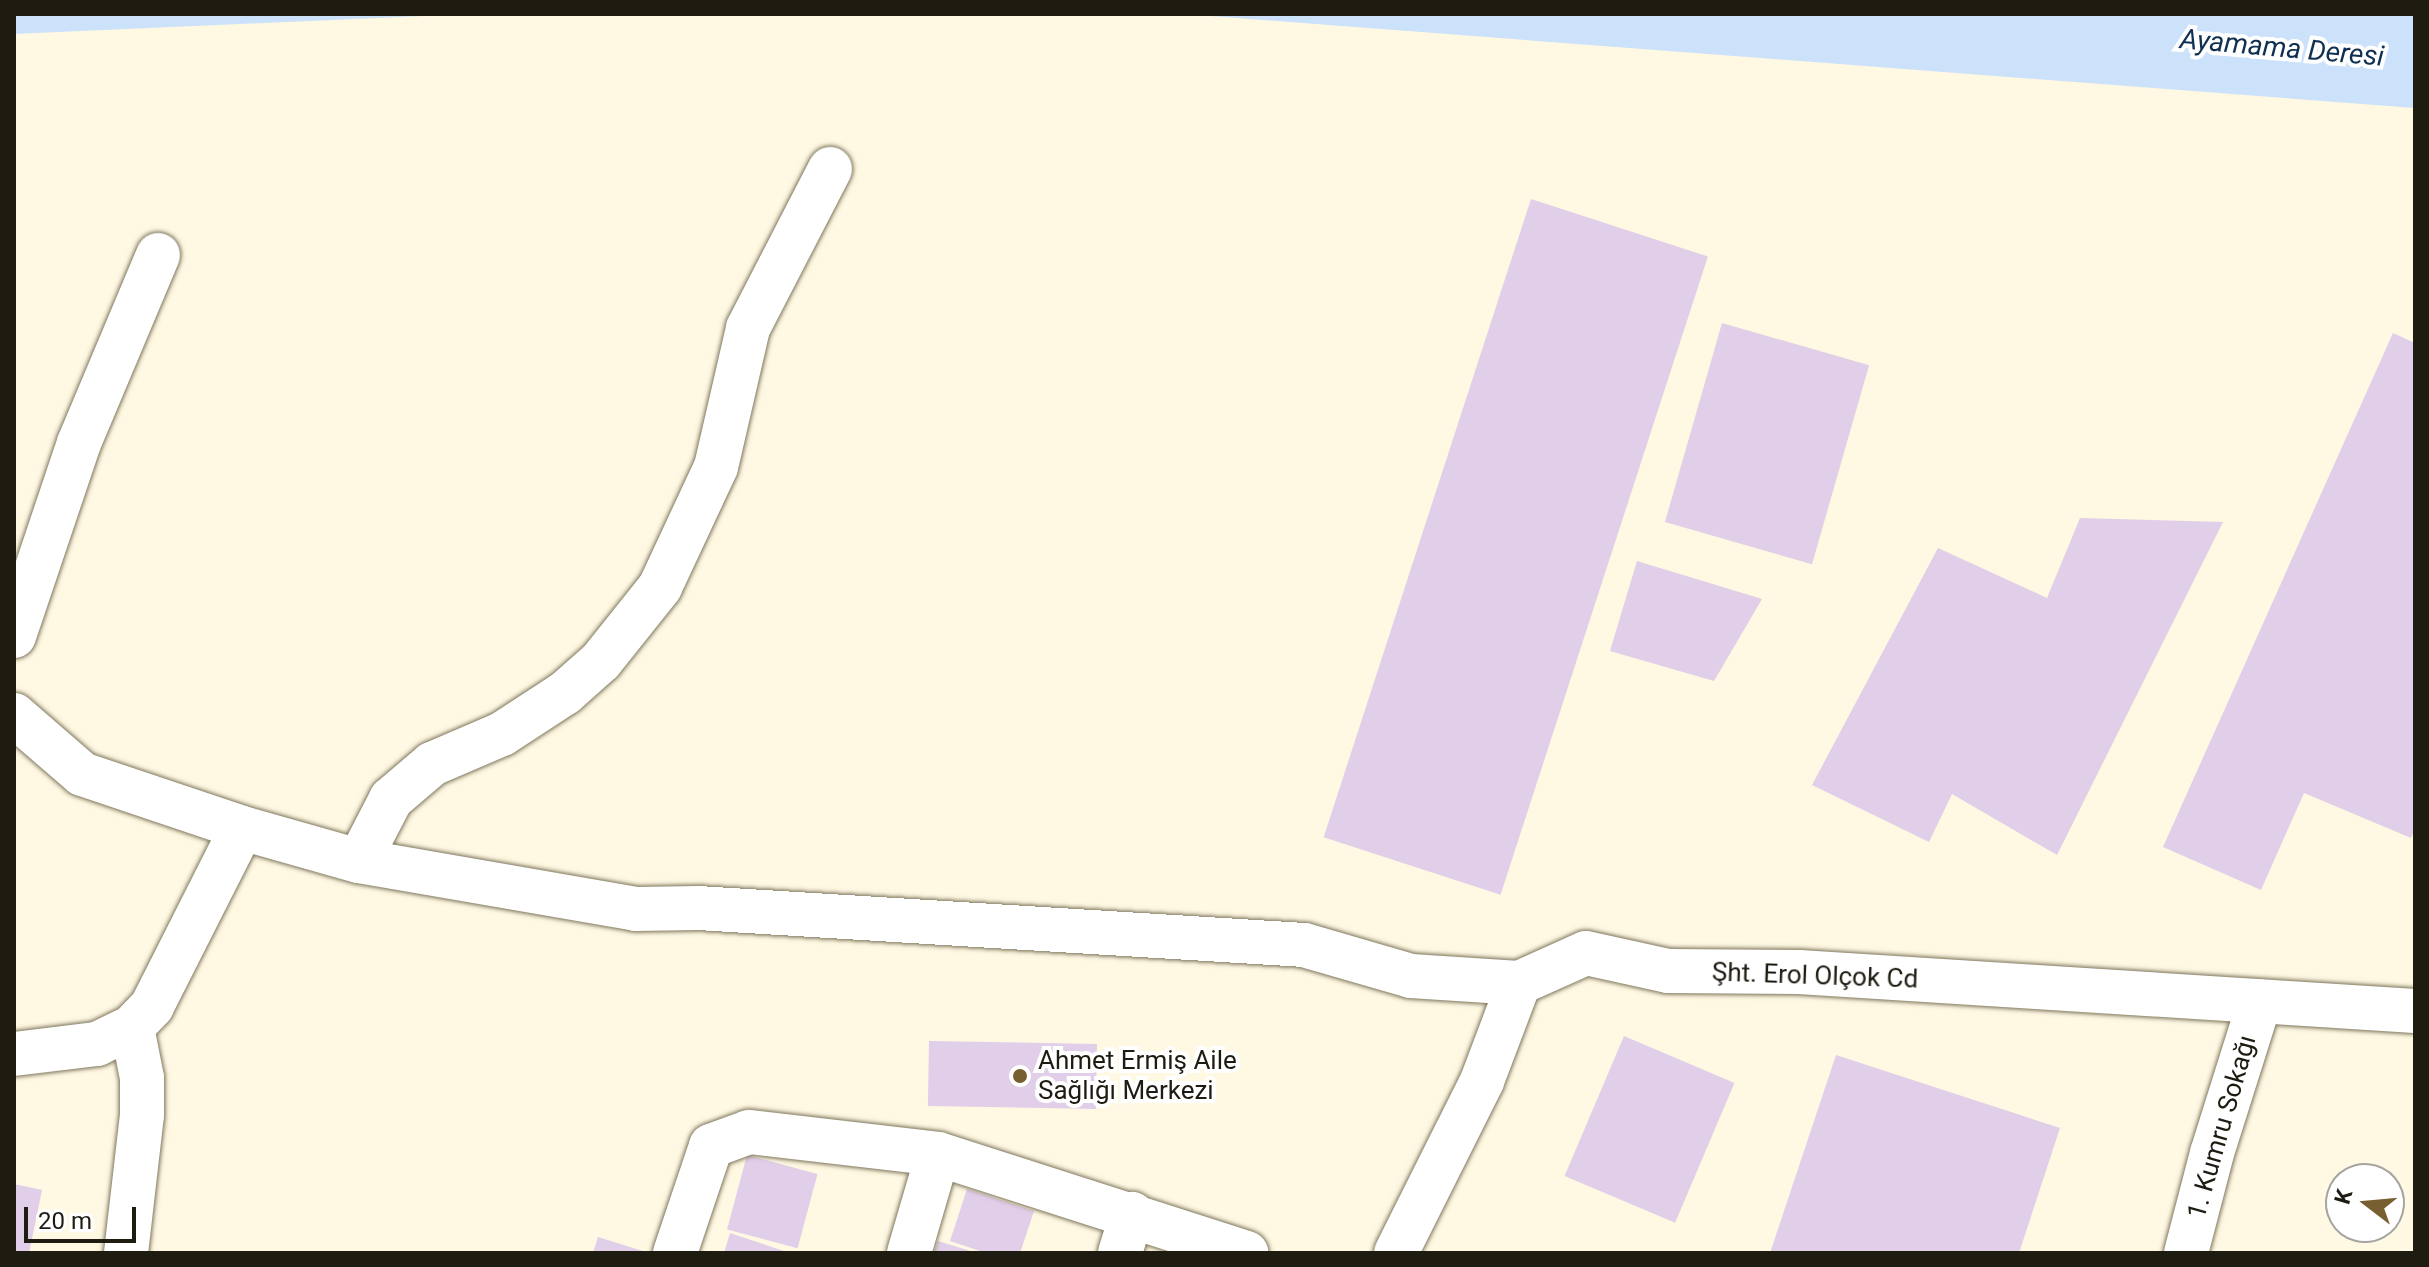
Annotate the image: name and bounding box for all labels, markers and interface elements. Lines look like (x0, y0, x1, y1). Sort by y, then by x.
water label: Ayamama Deresi (2179, 22, 2385, 74)
street label: Şht. Erol Olçok Cd (1711, 957, 1919, 995)
street label: 1. Kumru Sokağı (2181, 1032, 2263, 1222)
place label: Ahmet Ermiş Aile Sağlığı Merkezi (1038, 1045, 1237, 1106)
marker: Ahmet Ermiş Aile Sağlığı Merkezi (1009, 1065, 1031, 1087)
north arrow (2325, 1163, 2405, 1243)
text: K (2329, 1187, 2357, 1207)
scale bar (28, 1191, 140, 1241)
text: 20 m (38, 1207, 92, 1235)

